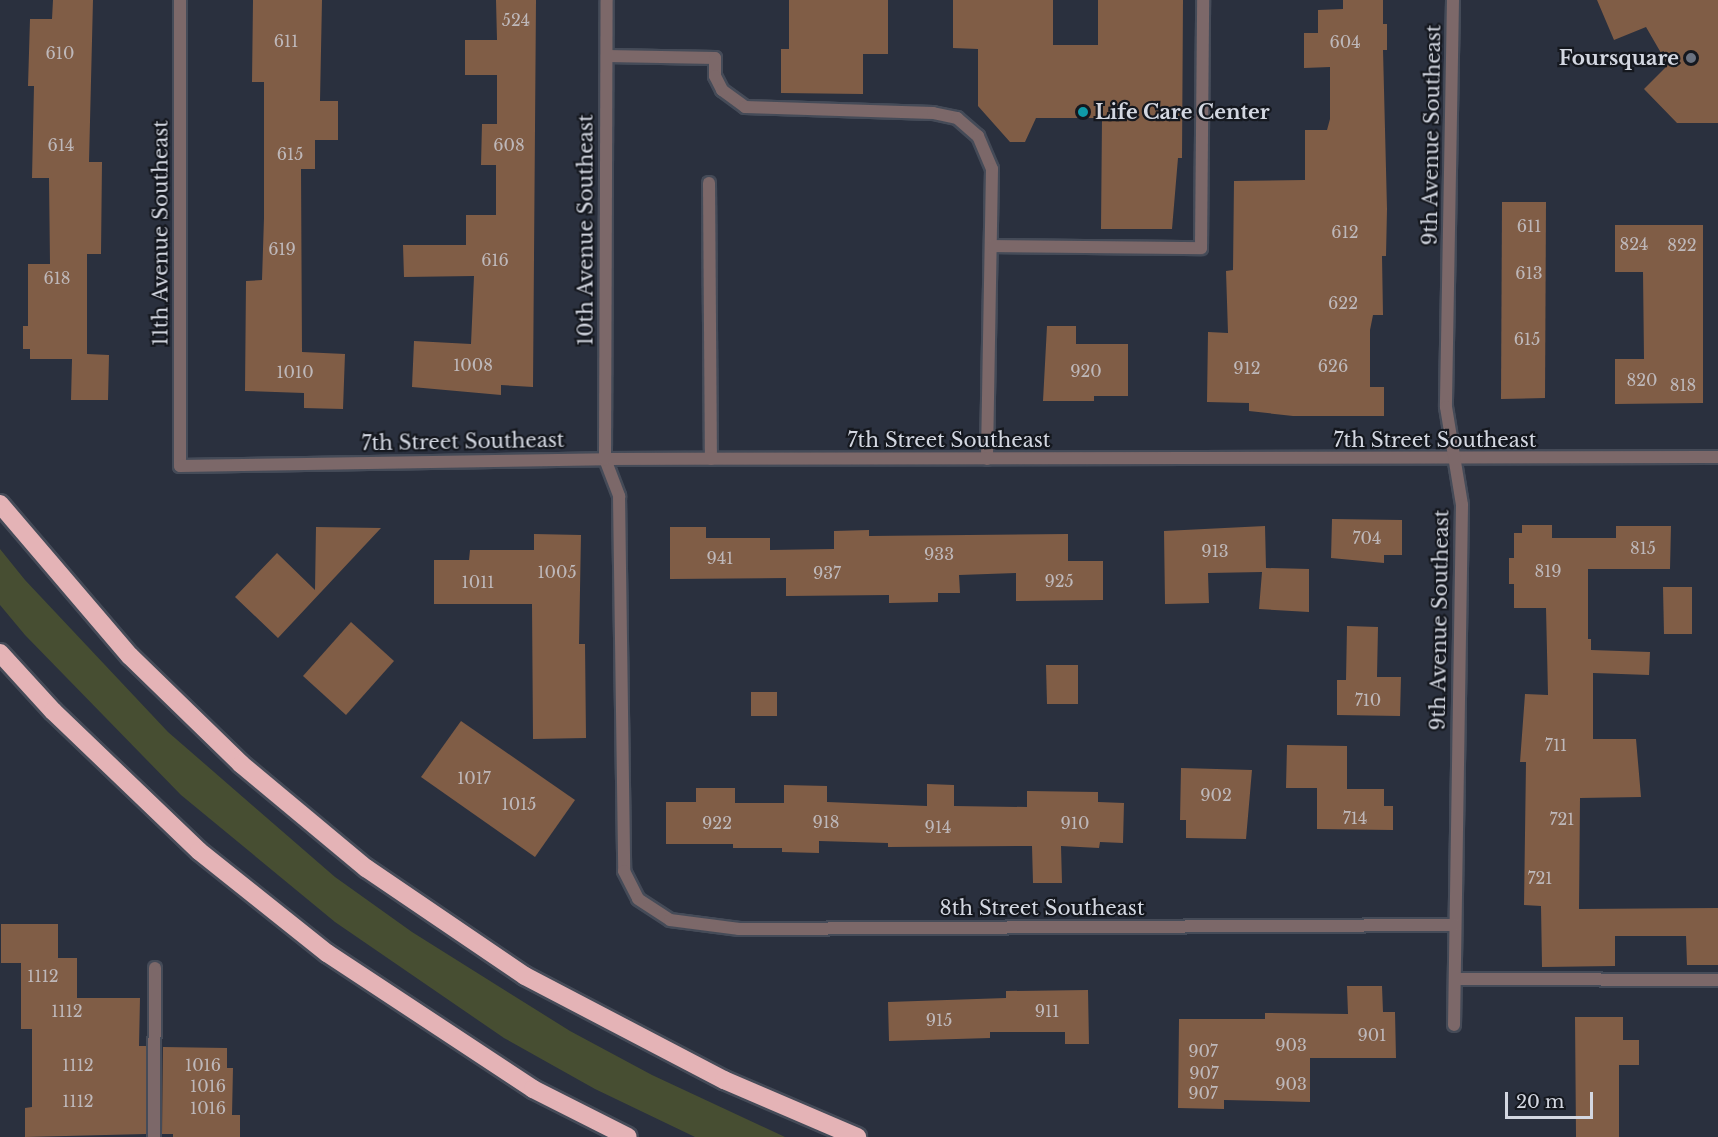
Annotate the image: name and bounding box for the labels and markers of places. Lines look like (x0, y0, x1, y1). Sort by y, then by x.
place label: Foursquare (1559, 46, 1679, 70)
marker: Foursquare (1684, 51, 1698, 65)
place label: Life Care Center (1095, 100, 1270, 124)
marker: Life Care Center (1076, 105, 1090, 119)

